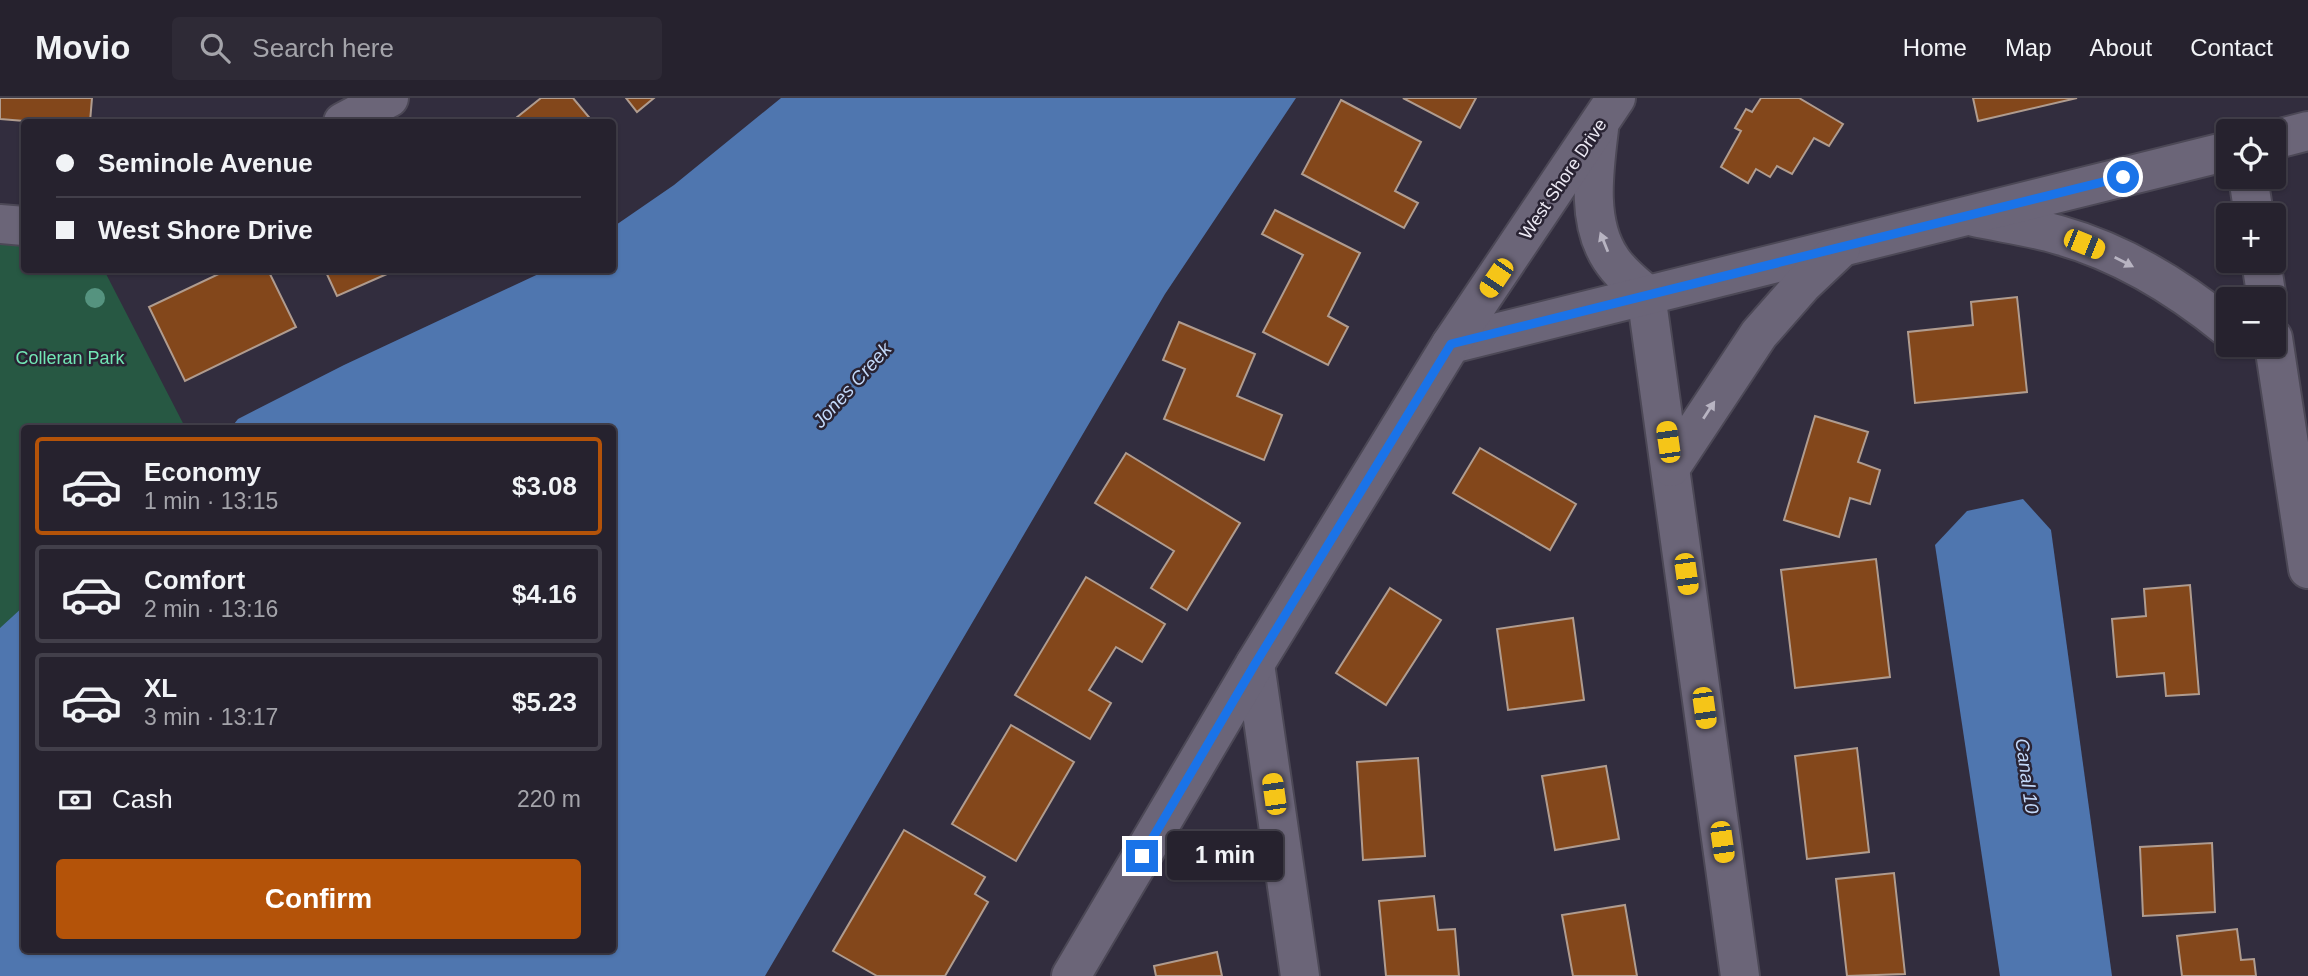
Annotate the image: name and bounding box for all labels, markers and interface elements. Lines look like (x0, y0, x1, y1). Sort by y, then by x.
search box (172, 17, 662, 80)
text: Movio (35, 29, 130, 66)
icon: search (196, 29, 234, 67)
text: Search here (252, 33, 394, 63)
text: Home (1903, 34, 1967, 61)
text: Map (2005, 34, 2052, 61)
text: About (2090, 34, 2152, 61)
text: Contact (2190, 34, 2273, 61)
street label: West Shore Drive (1515, 115, 1611, 243)
map controls (2216, 119, 2286, 357)
button: locate (2216, 119, 2286, 189)
text: Seminole Avenue (98, 148, 313, 178)
route start (2107, 161, 2139, 193)
button: + (2216, 203, 2286, 273)
text: West Shore Drive (98, 215, 313, 245)
car (2061, 226, 2108, 262)
one-way arrow (1598, 232, 1609, 253)
car (1476, 255, 1517, 301)
one-way arrow (2114, 256, 2134, 268)
button: − (2216, 287, 2286, 357)
water label: Jones Creek (808, 337, 896, 432)
park label: Colleran Park (15, 348, 126, 368)
one-way arrow (1702, 400, 1715, 420)
car (1655, 420, 1682, 464)
icon: car (60, 455, 123, 518)
text: Economy (144, 457, 261, 487)
text: $3.08 (512, 471, 577, 501)
text: 1 min · 13:15 (144, 488, 278, 514)
car (1673, 552, 1700, 596)
icon: car (60, 563, 123, 626)
text: Comfort (144, 565, 245, 595)
text: $4.16 (512, 579, 577, 609)
text: 2 min · 13:16 (144, 596, 278, 622)
icon: car (60, 671, 123, 734)
text: XL (144, 673, 177, 703)
car (1691, 686, 1718, 730)
text: $5.23 (512, 687, 577, 717)
text: 3 min · 13:17 (144, 704, 278, 730)
water label: Canal 10 (2011, 737, 2043, 816)
car (1261, 772, 1288, 816)
icon: cash (56, 781, 94, 819)
text: Cash (112, 784, 173, 814)
text: 220 m (517, 786, 581, 812)
car (1709, 820, 1736, 864)
callout: 1 min (1166, 832, 1282, 880)
route end (1126, 840, 1158, 872)
text: 1 min (1195, 842, 1255, 868)
button: Confirm (56, 859, 581, 939)

